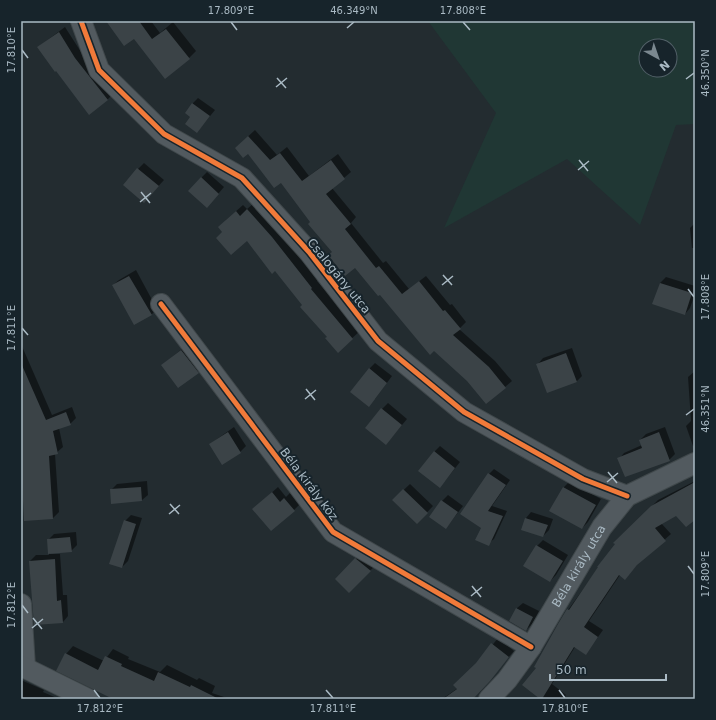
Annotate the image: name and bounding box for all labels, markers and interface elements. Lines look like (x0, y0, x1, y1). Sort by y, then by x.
text: 17.809°E (208, 5, 254, 16)
text: 46.349°N (330, 5, 378, 16)
text: 17.808°E (440, 5, 486, 16)
text: 17.810°E (6, 27, 17, 73)
north arrow (638, 38, 678, 78)
text: 46.350°N (700, 49, 711, 97)
text: N (656, 57, 672, 73)
street label: Csalogány utca (304, 236, 374, 316)
text: 17.808°E (700, 274, 711, 320)
text: 17.811°E (6, 305, 17, 351)
text: 46.351°N (700, 385, 711, 433)
street label: Béla király köz (277, 445, 341, 523)
street label: Béla király utca (549, 522, 609, 610)
text: 17.809°E (700, 551, 711, 597)
text: 17.812°E (6, 582, 17, 628)
scale bar (550, 656, 666, 682)
text: 50 m (556, 663, 587, 677)
text: 17.812°E (77, 703, 123, 714)
text: 17.811°E (310, 703, 356, 714)
text: 17.810°E (542, 703, 588, 714)

